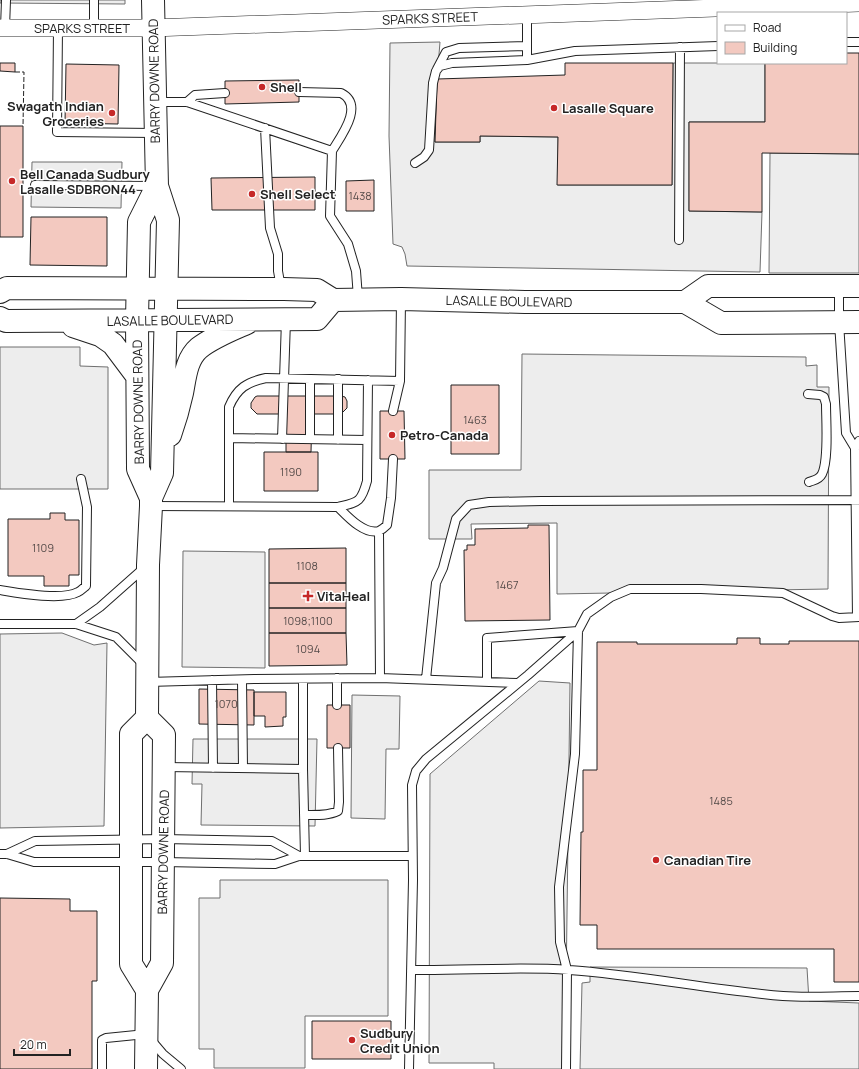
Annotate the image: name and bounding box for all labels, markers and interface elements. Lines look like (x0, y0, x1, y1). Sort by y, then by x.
street label: SPARKS STREET (382, 7, 479, 29)
legend (717, 12, 847, 64)
street label: BARRY DOWNE ROAD (144, 18, 164, 144)
street label: SPARKS STREET (34, 19, 130, 37)
text: Road (753, 19, 781, 36)
text: Building (753, 39, 797, 56)
place label: Shell (270, 78, 302, 96)
marker: Shell (257, 82, 267, 92)
place label: Swagath Indian Groceries (7, 97, 104, 130)
place label: Lasalle Square (562, 99, 654, 117)
marker: Lasalle Square (549, 103, 559, 113)
marker: Swagath Indian Groceries (107, 108, 117, 118)
place label: Bell Canada Sudbury Lasalle SDBRON44 (20, 165, 151, 198)
marker: Bell Canada Sudbury Lasalle SDBRON44 (7, 176, 17, 186)
place label: Shell Select (260, 185, 336, 203)
house number: 1438 (348, 188, 372, 203)
marker: Shell Select (247, 189, 257, 199)
street label: LASALLE BOULEVARD (445, 291, 573, 311)
street label: LASALLE BOULEVARD (106, 310, 234, 330)
street label: BARRY DOWNE ROAD (128, 339, 148, 465)
house number: 1463 (463, 412, 487, 427)
place label: Petro-Canada (400, 426, 488, 444)
marker: Petro-Canada (387, 430, 397, 440)
house number: 1190 (280, 464, 302, 479)
house number: 1109 (32, 540, 54, 555)
house number: 1108 (296, 558, 318, 573)
house number: 1467 (495, 577, 519, 592)
place label: VitaHeal (317, 587, 370, 605)
marker: VitaHeal (302, 590, 314, 602)
house number: 1098;1100 (283, 613, 333, 628)
house number: 1094 (296, 641, 320, 656)
house number: 1070 (214, 696, 238, 711)
street label: BARRY DOWNE ROAD (153, 789, 173, 915)
house number: 1485 (709, 793, 733, 808)
place label: Canadian Tire (664, 851, 751, 869)
marker: Canadian Tire (651, 855, 661, 865)
place label: Sudbury Credit Union (360, 1024, 440, 1057)
scale bar (14, 1031, 70, 1057)
marker: Sudbury Credit Union (347, 1035, 357, 1045)
text: 20 m (20, 1036, 47, 1053)

